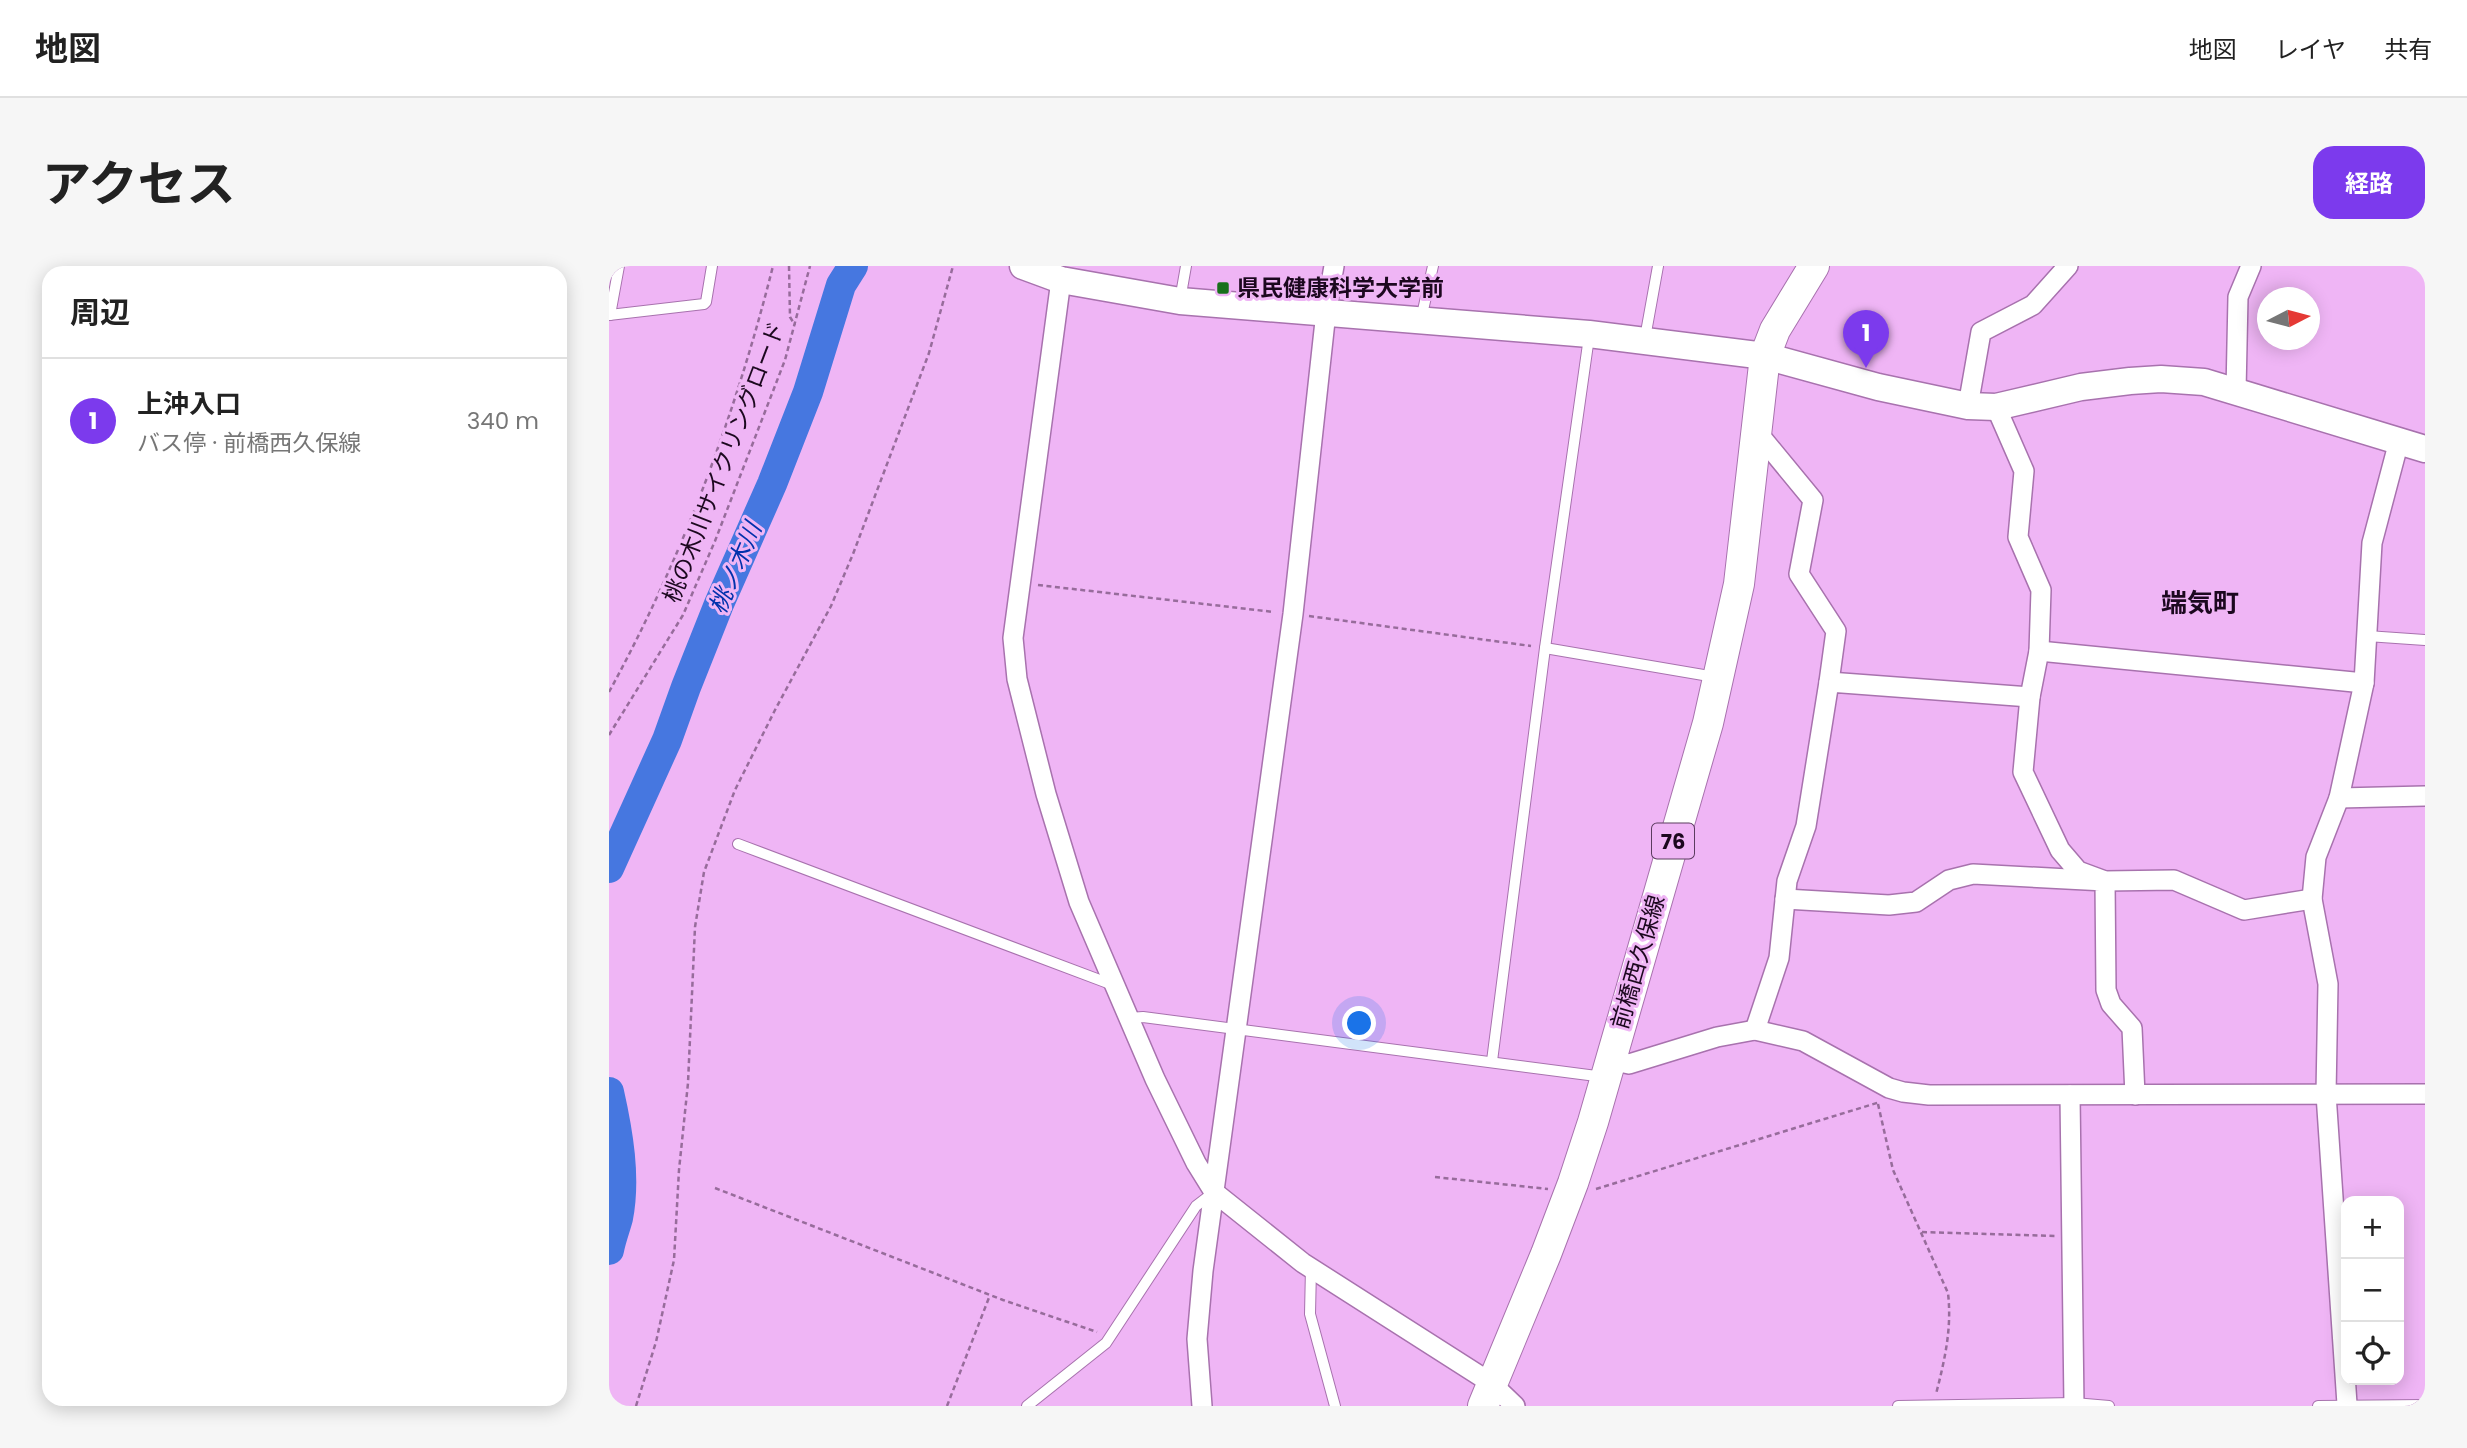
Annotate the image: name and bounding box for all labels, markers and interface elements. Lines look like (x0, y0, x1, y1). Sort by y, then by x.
text: 地図 (35, 25, 101, 72)
text: 地図 (2189, 33, 2237, 66)
text: レイヤ (2275, 33, 2346, 66)
text: 共有 (2384, 33, 2432, 66)
button: 経路 (2313, 146, 2425, 219)
text: アクセス (42, 150, 236, 218)
place label: 県民健康科学大学前 (1237, 272, 1444, 304)
marker: 県民健康科学大学前 (1215, 280, 1231, 296)
north arrow (2257, 287, 2320, 350)
text: 周辺 (70, 291, 130, 334)
pin: 1 (1843, 310, 1889, 368)
street label: 桃の木川サイクリングロード (656, 317, 792, 607)
text: 上沖入口 (137, 386, 241, 422)
text: 1 (89, 405, 97, 437)
text: 340 m (467, 405, 539, 437)
text: バス停 · 前橋西久保線 (137, 427, 361, 459)
water label: 桃ノ木川 (701, 515, 770, 619)
district label: 端気町 (2161, 585, 2239, 621)
road number: 76 (1652, 824, 1694, 858)
street label: 前橋西久保線 (1604, 891, 1672, 1033)
your location (1342, 1006, 1376, 1040)
map controls (2341, 1196, 2404, 1385)
button: + (2341, 1196, 2404, 1259)
button: − (2341, 1259, 2404, 1322)
button: locate (2341, 1322, 2404, 1385)

